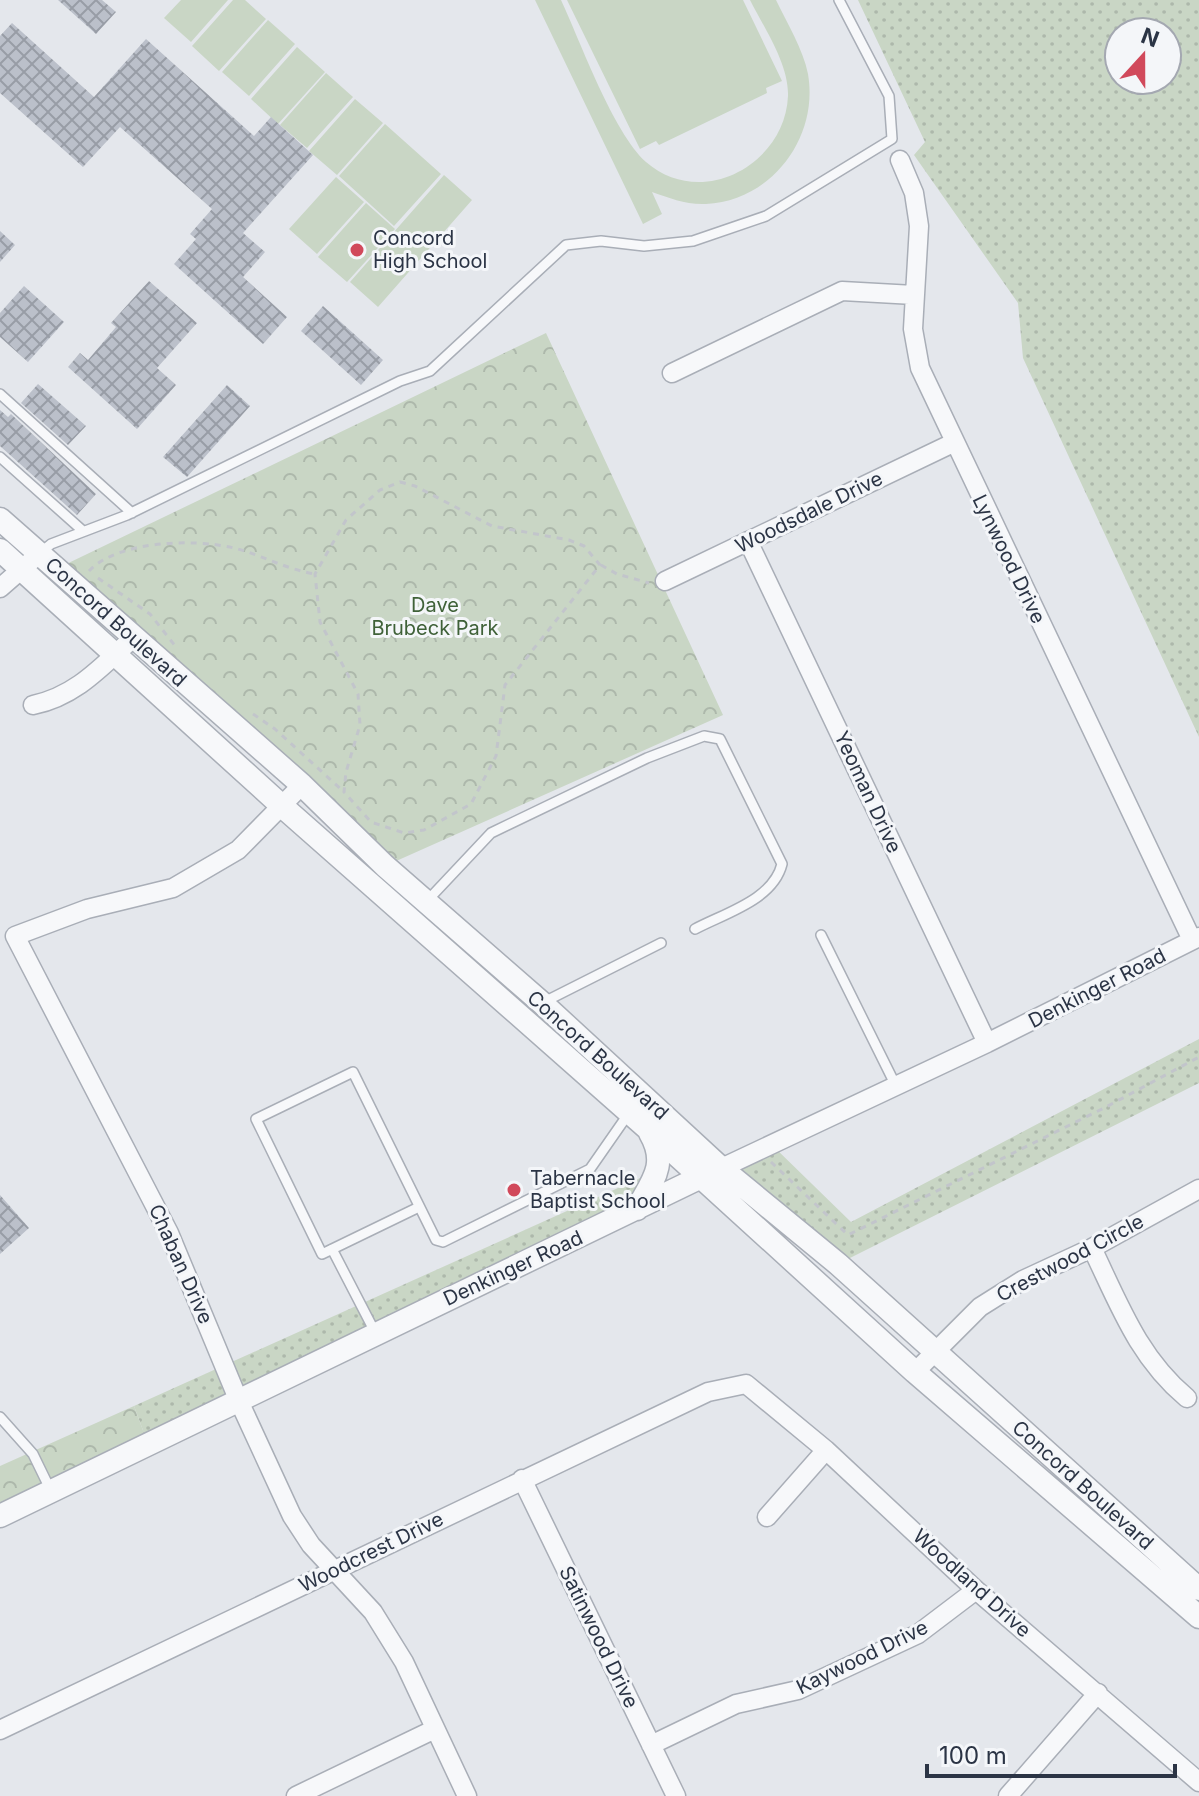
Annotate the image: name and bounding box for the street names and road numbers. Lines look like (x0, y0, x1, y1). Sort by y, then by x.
street label: Woodsdale Drive (732, 466, 886, 558)
street label: Lynwood Drive (967, 491, 1051, 627)
street label: Concord Boulevard (40, 552, 192, 692)
street label: Yeoman Drive (829, 727, 907, 857)
street label: Denkinger Road (1024, 943, 1170, 1033)
street label: Concord Boulevard (522, 985, 674, 1125)
street label: Chaban Drive (144, 1200, 218, 1328)
street label: Crestwood Circle (992, 1209, 1148, 1307)
street label: Denkinger Road (440, 1225, 586, 1311)
street label: Concord Boulevard (1007, 1415, 1159, 1555)
street label: Woodcrest Drive (295, 1507, 447, 1597)
street label: Woodland Drive (908, 1524, 1036, 1642)
street label: Satinwood Drive (554, 1562, 644, 1712)
street label: Kaywood Drive (792, 1615, 932, 1699)

